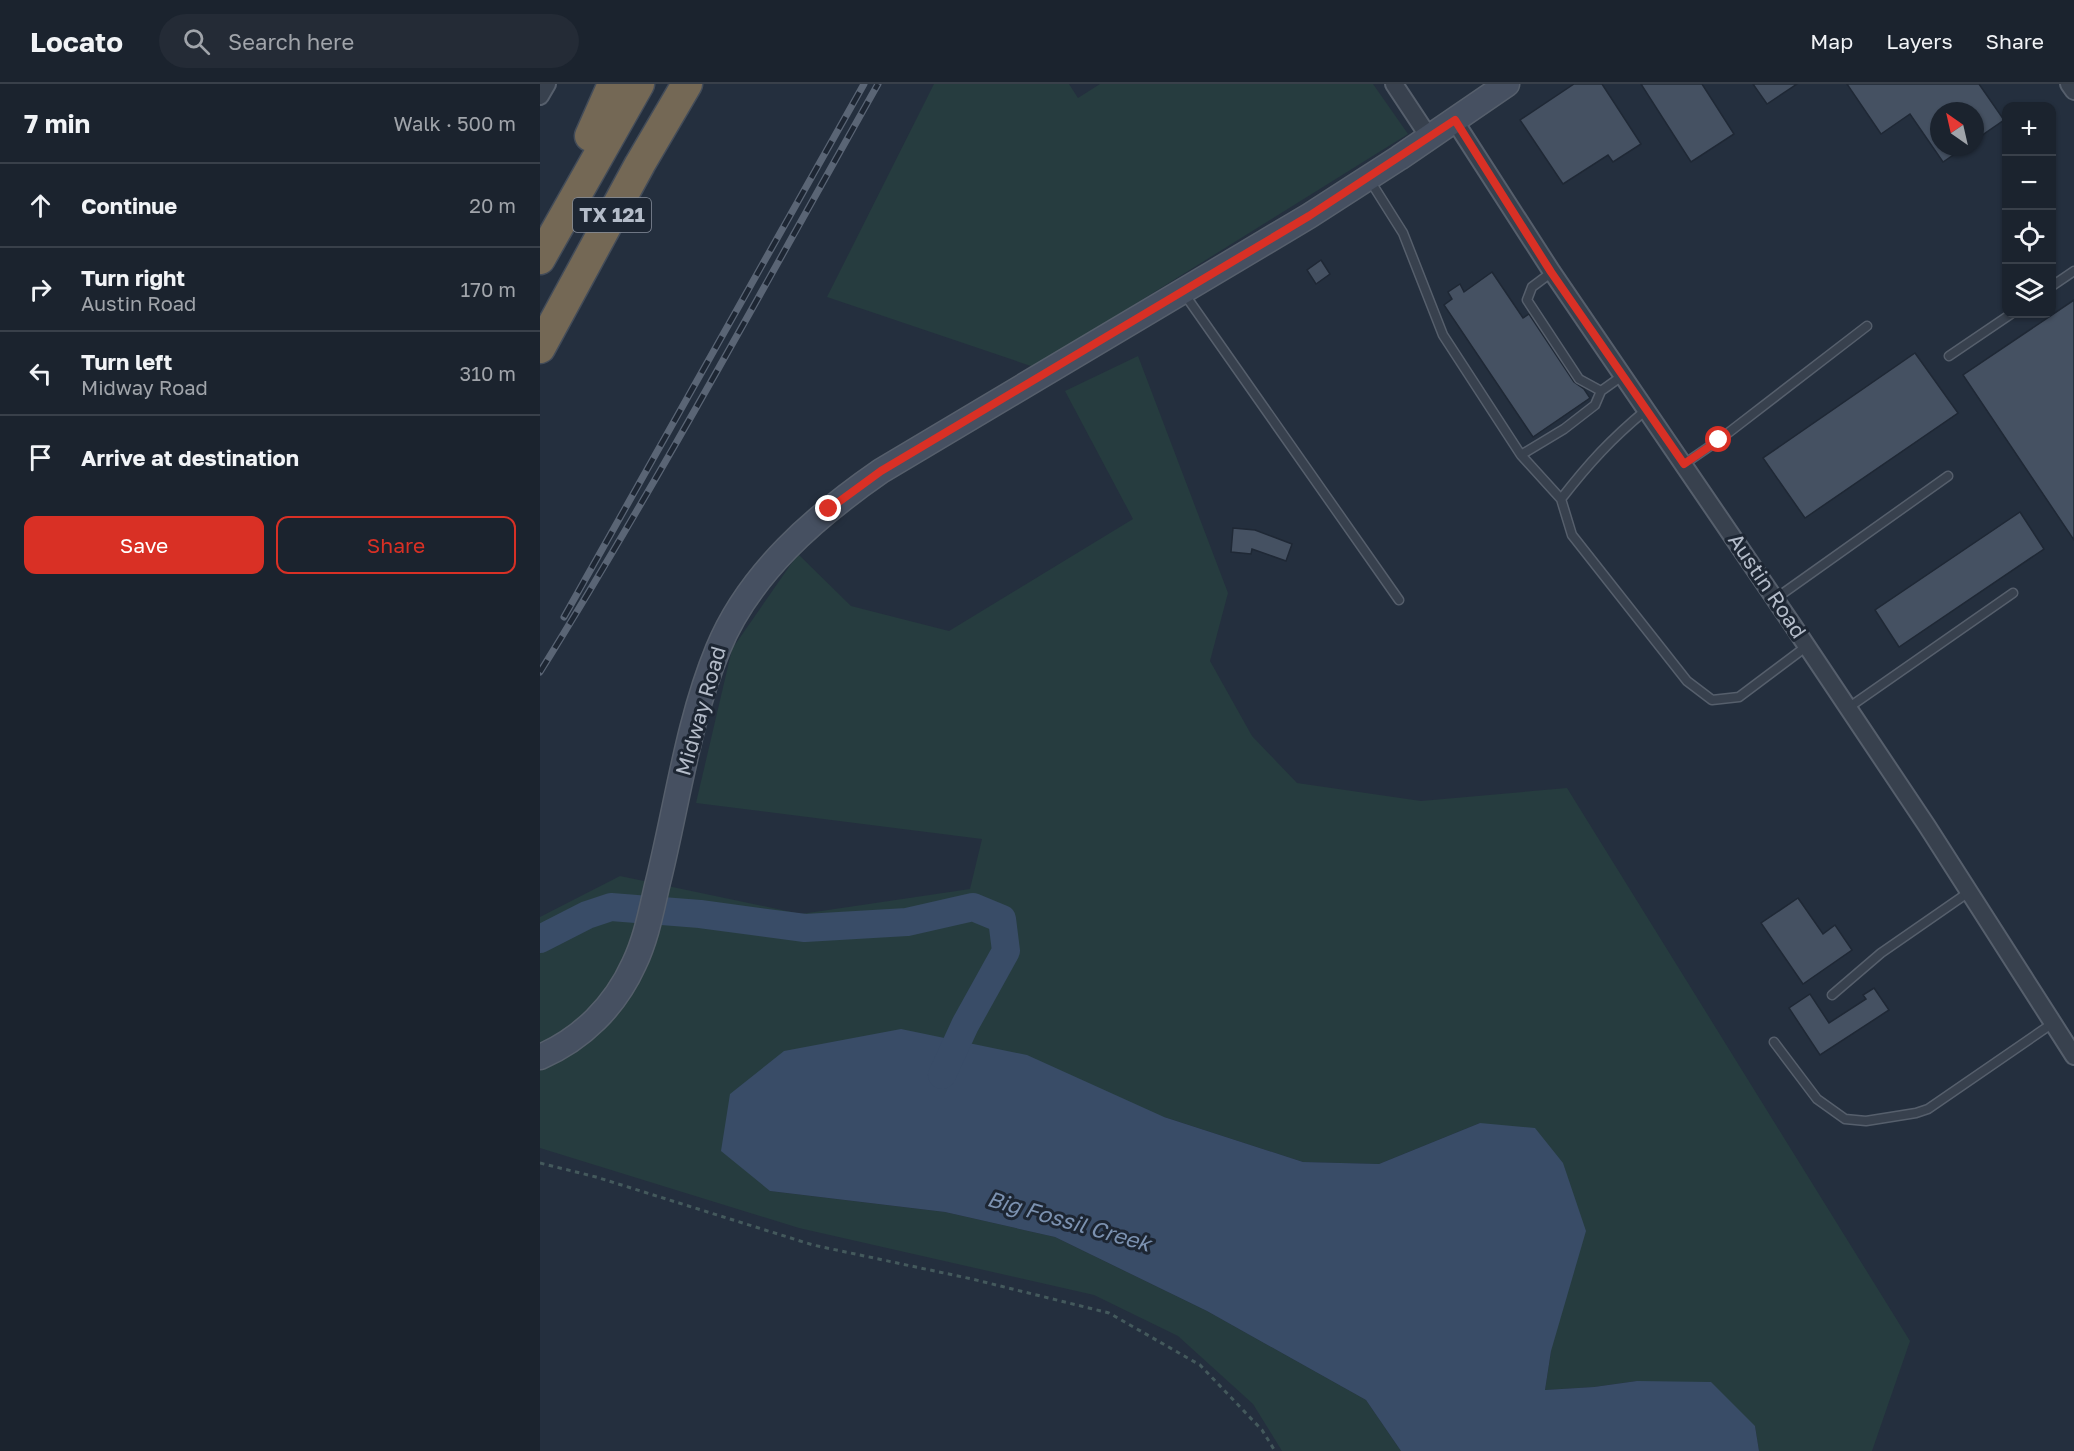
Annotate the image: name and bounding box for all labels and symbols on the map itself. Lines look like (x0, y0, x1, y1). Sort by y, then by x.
north arrow (1930, 102, 1984, 156)
road number: TX 121 (573, 198, 651, 232)
route start (1705, 426, 1731, 452)
route end (815, 495, 841, 521)
street label: Austin Road (1723, 528, 1812, 643)
street label: Midway Road (669, 643, 731, 778)
water label: Big Fossil Creek (984, 1184, 1156, 1257)

